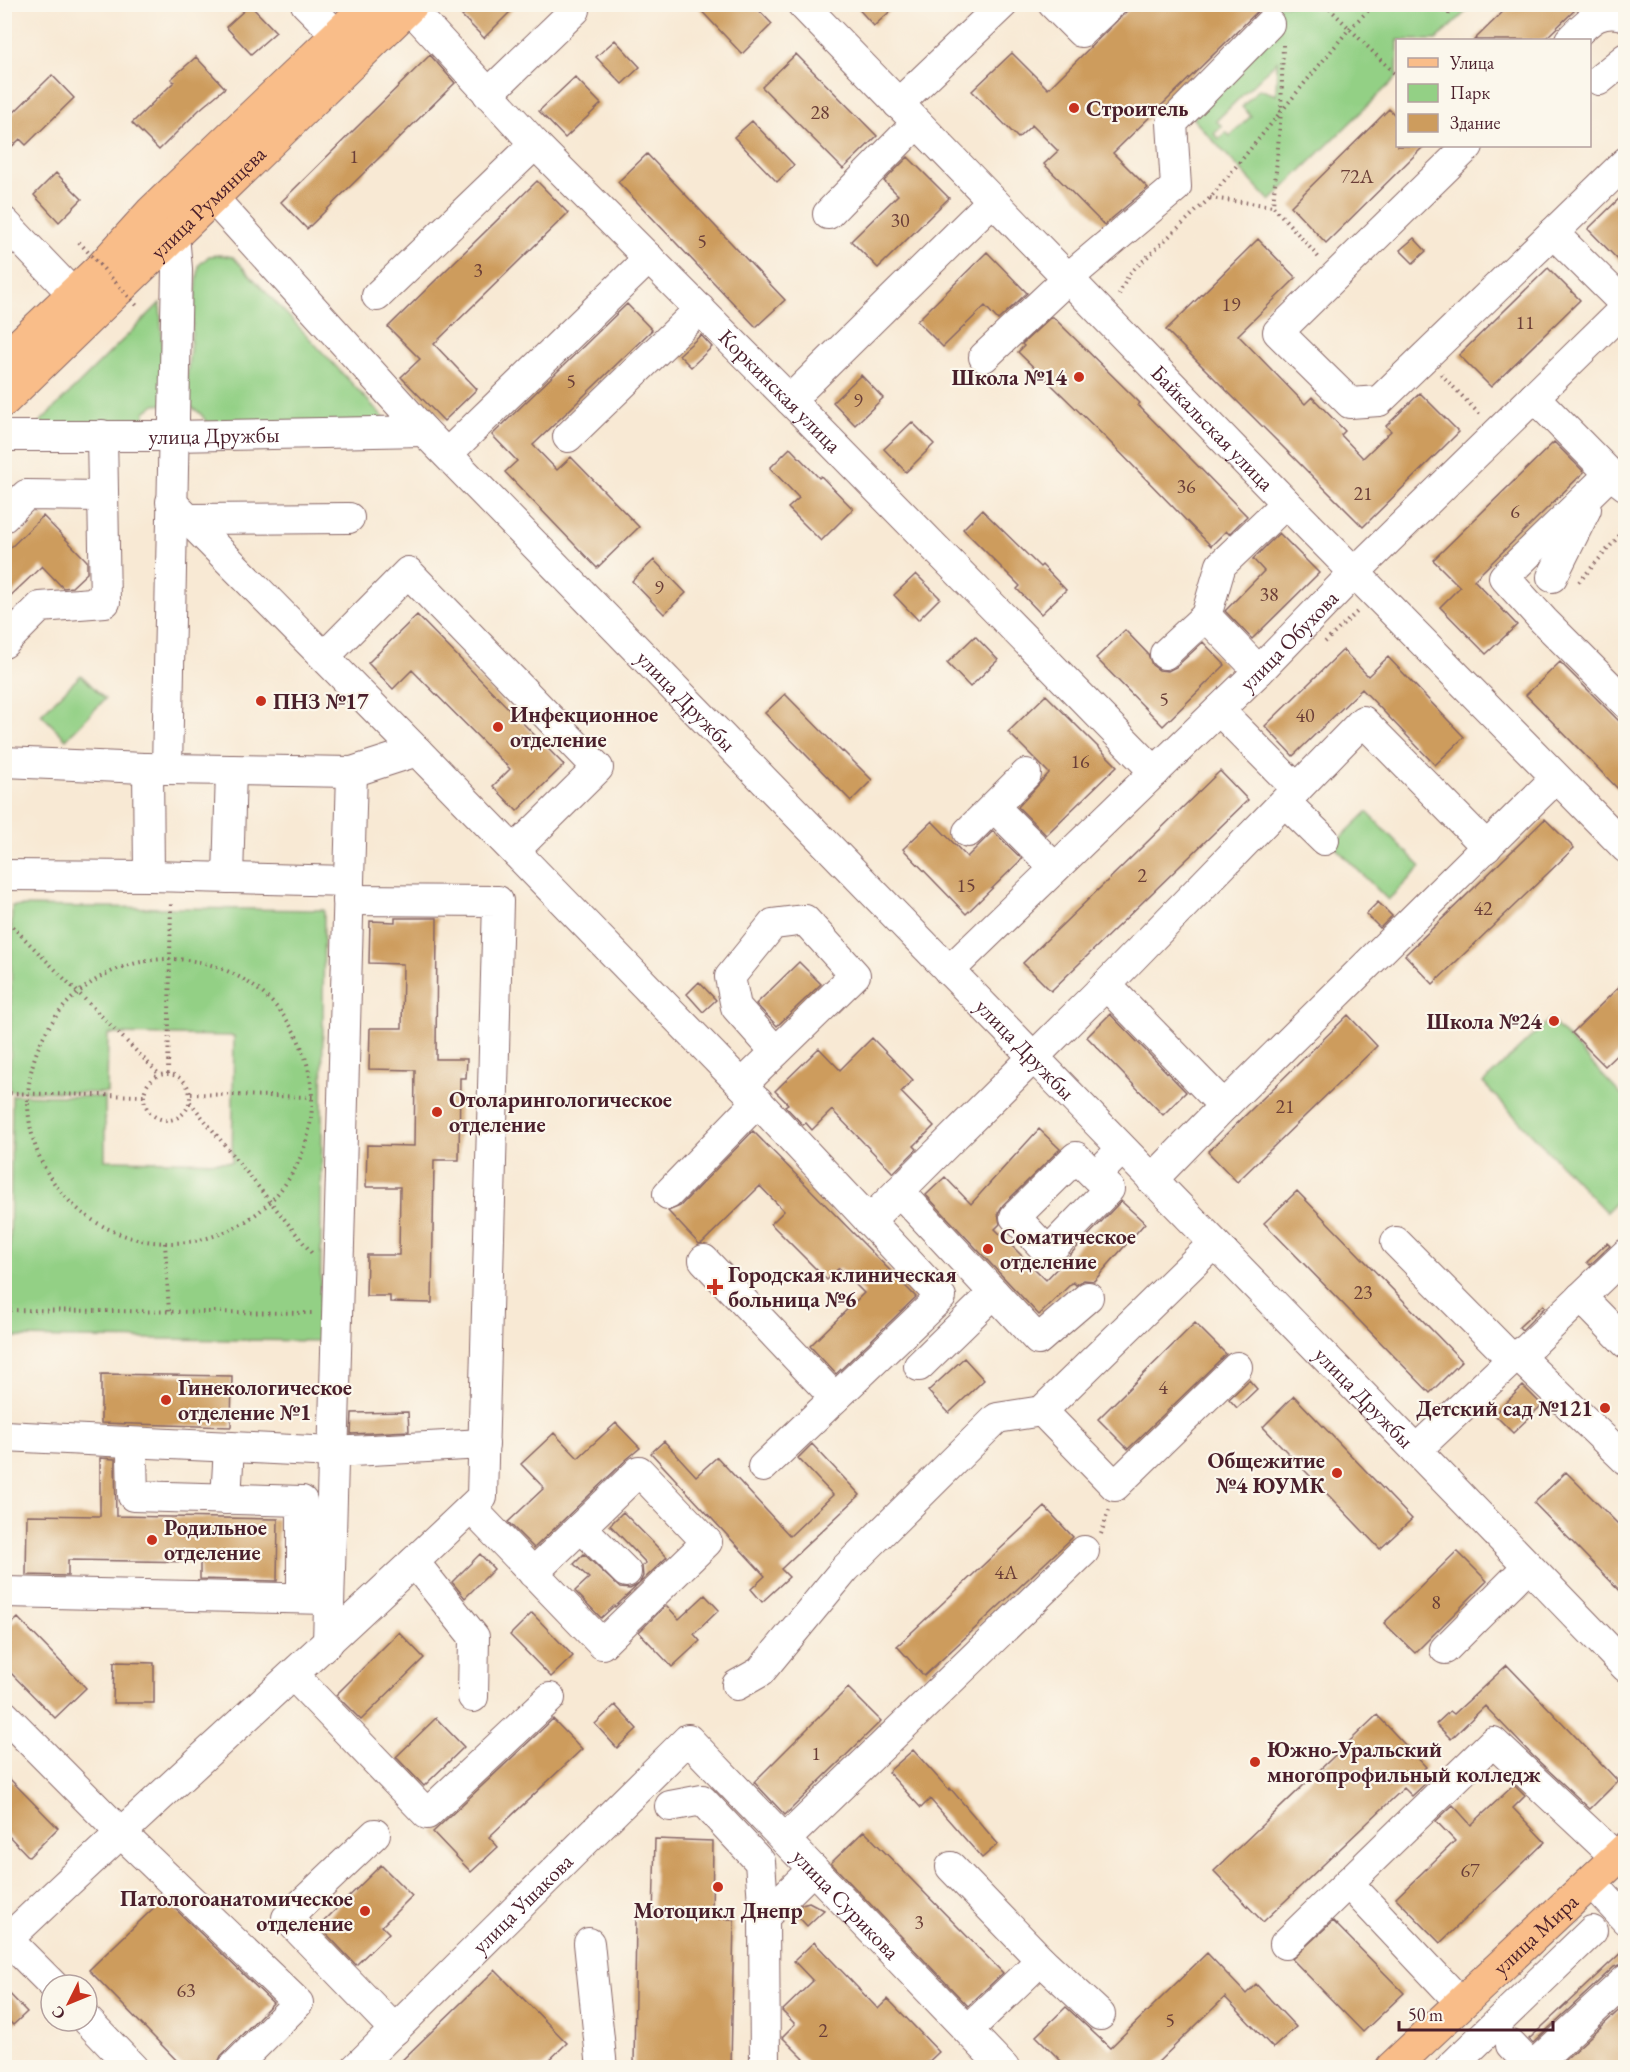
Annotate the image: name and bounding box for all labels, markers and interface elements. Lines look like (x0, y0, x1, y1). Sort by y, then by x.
legend (1396, 39, 1591, 147)
text: Улица (1449, 51, 1495, 74)
text: Парк (1450, 81, 1490, 104)
place label: Строитель (1086, 94, 1189, 123)
house number: 28 (810, 99, 830, 125)
marker: Строитель (1067, 101, 1081, 115)
text: Здание (1450, 111, 1500, 134)
street label: улица Румянцева (144, 140, 272, 265)
house number: 1 (349, 143, 359, 169)
house number: 72А (1340, 163, 1374, 189)
house number: 30 (890, 207, 910, 233)
house number: 5 (697, 228, 707, 254)
house number: 3 (473, 257, 483, 283)
house number: 19 (1221, 291, 1241, 317)
house number: 11 (1515, 309, 1535, 335)
street label: Коркинская улица (712, 323, 848, 459)
street label: Байкальская улица (1145, 359, 1280, 497)
place label: Школа №14 (952, 363, 1067, 392)
house number: 5 (566, 368, 576, 394)
marker: Школа №14 (1072, 370, 1086, 384)
house number: 9 (853, 387, 863, 413)
street label: улица Дружбы (148, 420, 280, 451)
house number: 36 (1176, 473, 1196, 499)
house number: 21 (1353, 480, 1373, 506)
house number: 6 (1510, 498, 1520, 524)
house number: 9 (654, 574, 664, 600)
house number: 38 (1259, 581, 1279, 607)
street label: улица Обухова (1233, 584, 1345, 697)
street label: улица Дружбы (630, 644, 742, 758)
house number: 5 (1159, 686, 1169, 712)
place label: ПНЗ №17 (273, 687, 369, 716)
marker: ПНЗ №17 (254, 694, 268, 708)
place label: Инфекционное отделение (510, 700, 658, 754)
house number: 40 (1295, 702, 1315, 728)
marker: Инфекционное отделение (491, 720, 505, 734)
house number: 16 (1070, 748, 1090, 774)
house number: 2 (1137, 862, 1147, 888)
house number: 15 (956, 872, 976, 898)
house number: 42 (1473, 895, 1493, 921)
street label: улица Дружбы (969, 992, 1081, 1106)
place label: Школа №24 (1427, 1007, 1542, 1036)
marker: Школа №24 (1547, 1014, 1561, 1028)
place label: Отоларингологическое отделение (449, 1085, 672, 1139)
house number: 21 (1275, 1093, 1295, 1119)
marker: Отоларингологическое отделение (430, 1105, 444, 1119)
place label: Соматическое отделение (1000, 1222, 1136, 1276)
marker: Соматическое отделение (981, 1242, 995, 1256)
place label: Городская клиническая больница №6 (728, 1260, 957, 1314)
marker: Городская клиническая больница №6 (706, 1278, 724, 1296)
house number: 23 (1353, 1279, 1373, 1305)
street label: улица Дружбы (1308, 1340, 1420, 1455)
place label: Гинекологическое отделение №1 (178, 1373, 352, 1427)
house number: 4 (1158, 1374, 1168, 1400)
marker: Гинекологическое отделение №1 (159, 1393, 173, 1407)
place label: Детский сад №121 (1416, 1394, 1593, 1423)
marker: Детский сад №121 (1598, 1401, 1612, 1415)
place label: Общежитие №4 ЮУМК (1207, 1446, 1326, 1500)
marker: Общежитие №4 ЮУМК (1330, 1466, 1344, 1480)
place label: Родильное отделение (164, 1513, 267, 1567)
marker: Родильное отделение (145, 1533, 159, 1547)
house number: 4А (994, 1559, 1018, 1585)
house number: 8 (1431, 1589, 1441, 1615)
place label: Южно-Уральский многопрофильный колледж (1267, 1735, 1541, 1789)
house number: 1 (811, 1740, 821, 1766)
marker: Южно-Уральский многопрофильный колледж (1248, 1755, 1262, 1769)
street label: улица Сурикова (786, 1843, 906, 1966)
street label: улица Ушакова (466, 1847, 579, 1960)
house number: 67 (1460, 1857, 1480, 1883)
marker: Мотоцикл Днепр (711, 1880, 725, 1894)
place label: Патологоанатомическое отделение (120, 1884, 353, 1938)
street label: улица Мира (1486, 1887, 1585, 1982)
place label: Мотоцикл Днепр (633, 1896, 803, 1925)
marker: Патологоанатомическое отделение (358, 1904, 372, 1918)
house number: 3 (914, 1909, 924, 1935)
north arrow (39, 1973, 99, 2033)
house number: 63 (176, 1977, 196, 2003)
scale bar (1399, 1994, 1554, 2032)
text: С (47, 2002, 70, 2024)
text: 50 m (1408, 2003, 1443, 2026)
house number: 5 (1165, 2007, 1175, 2033)
house number: 2 (818, 2017, 828, 2043)

